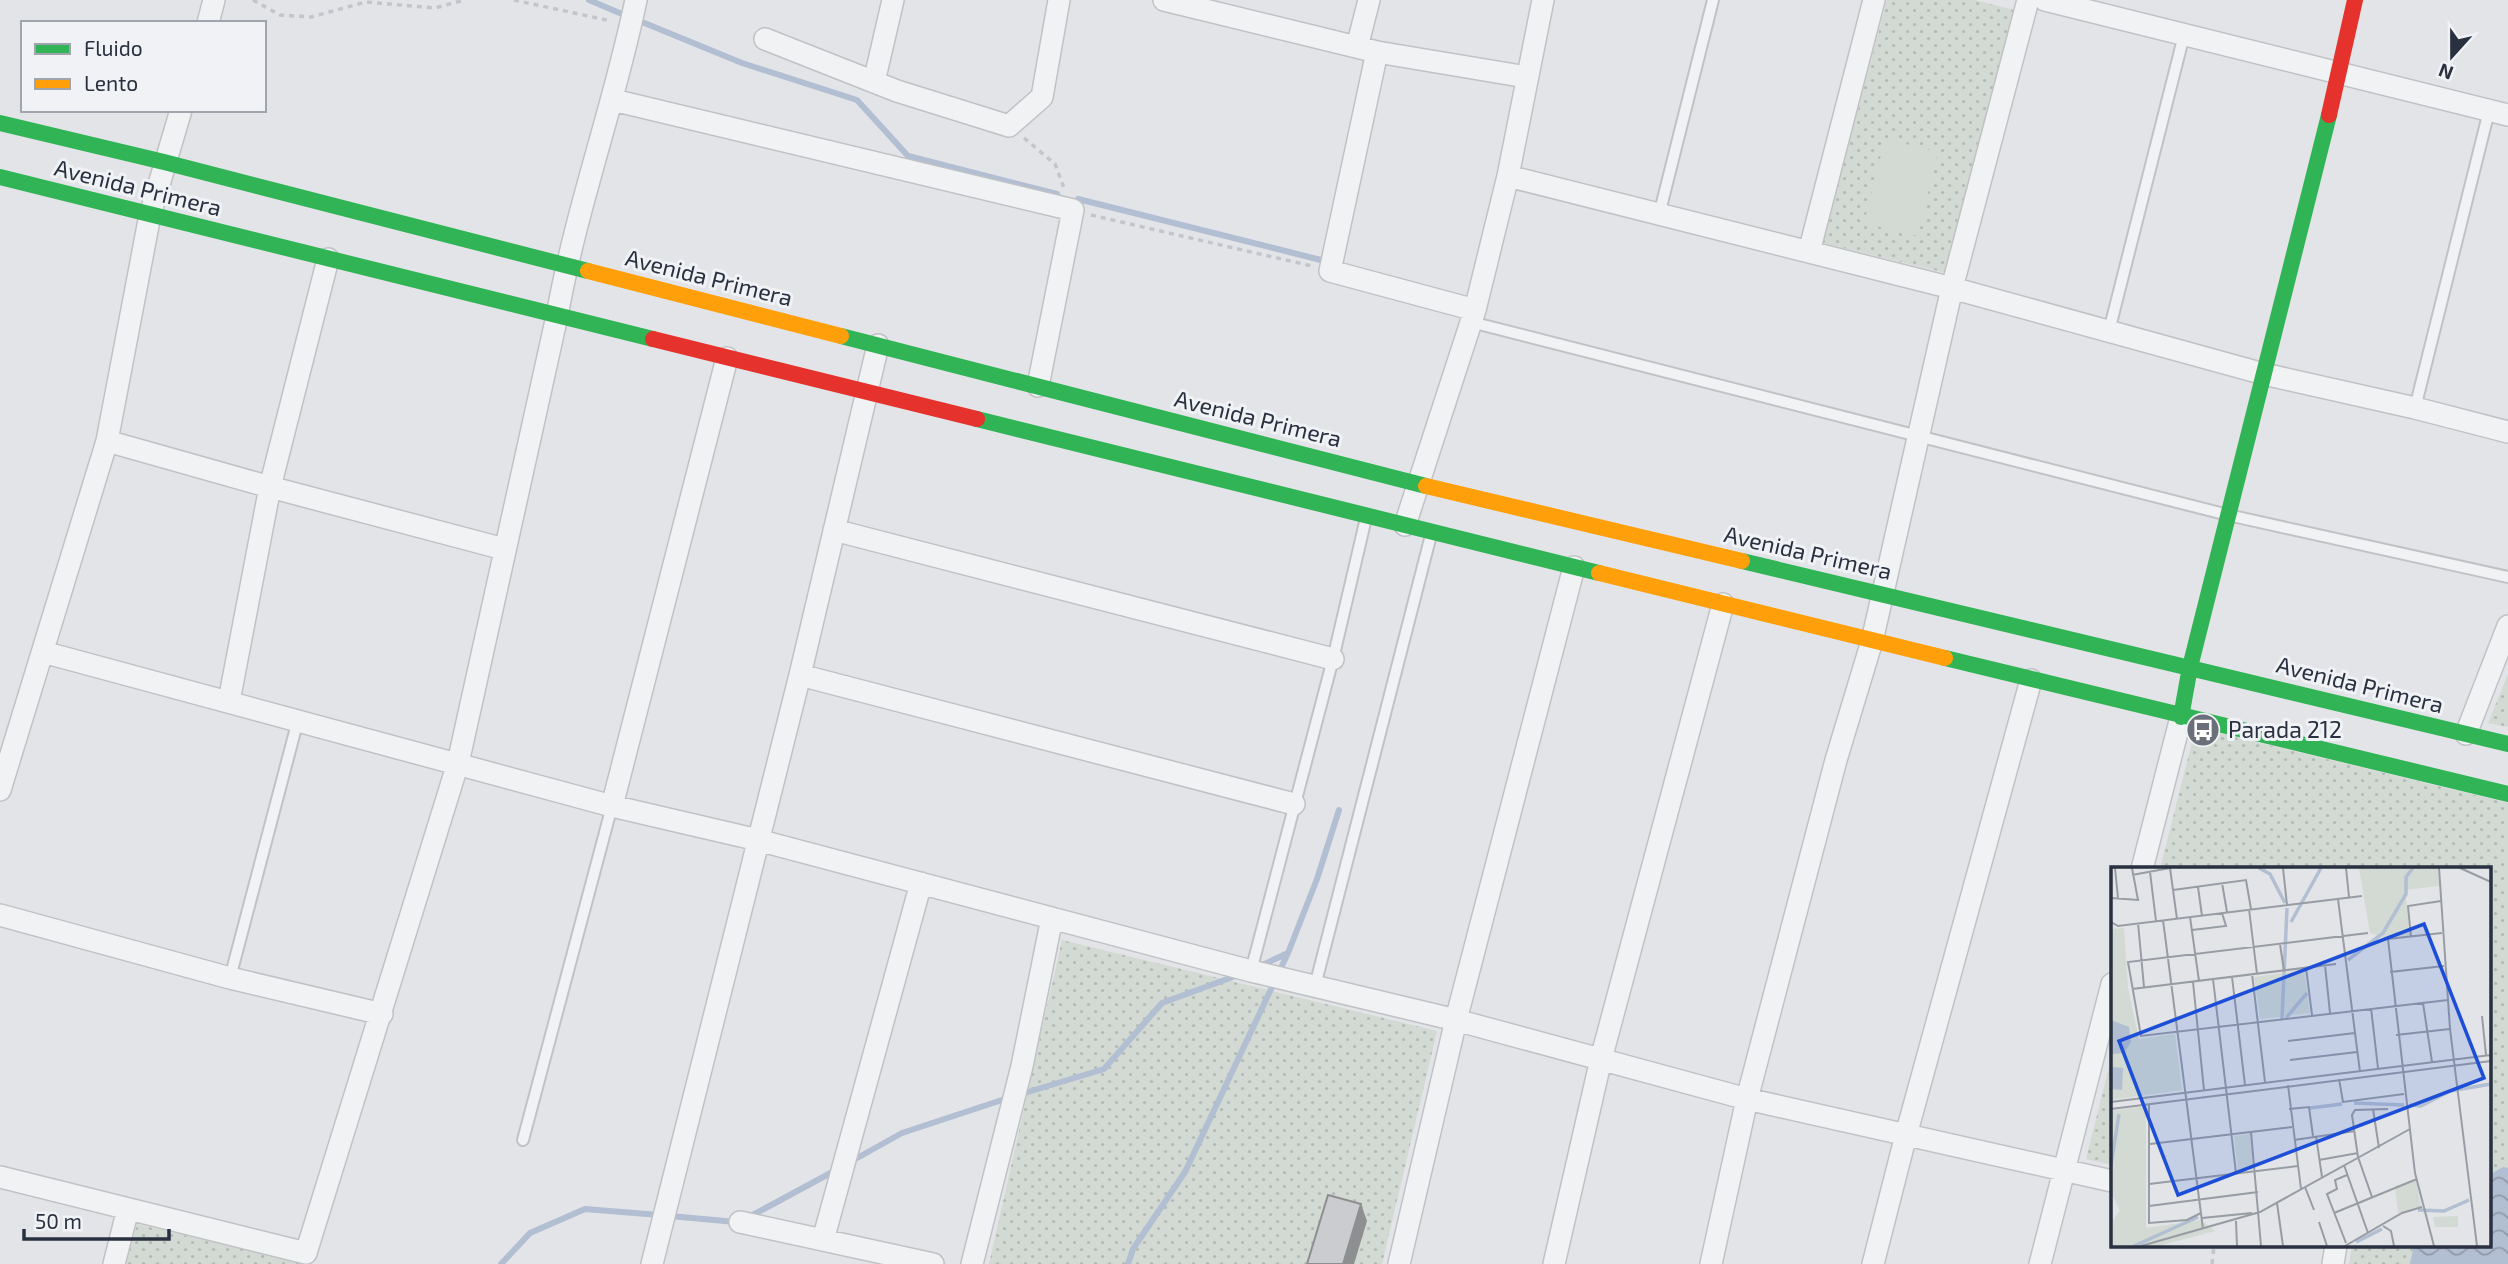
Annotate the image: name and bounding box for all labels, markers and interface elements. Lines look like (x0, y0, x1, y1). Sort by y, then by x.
legend (21, 21, 266, 112)
north arrow (2417, 21, 2487, 91)
text: Fluido (84, 35, 143, 60)
text: N (2435, 59, 2456, 86)
text: Lento (84, 70, 138, 95)
street label: Avenida Primera (52, 153, 225, 221)
street label: Avenida Primera (623, 243, 796, 311)
street label: Avenida Primera (1172, 384, 1345, 452)
street label: Avenida Primera (1722, 519, 1895, 585)
street label: Avenida Primera (2274, 650, 2447, 718)
bus stop icon: Parada 212 (2184, 711, 2222, 749)
place label: Parada 212 (2228, 715, 2342, 743)
inset map (2111, 867, 2490, 1246)
scale bar (24, 1198, 170, 1242)
text: 50 m (35, 1208, 82, 1233)

